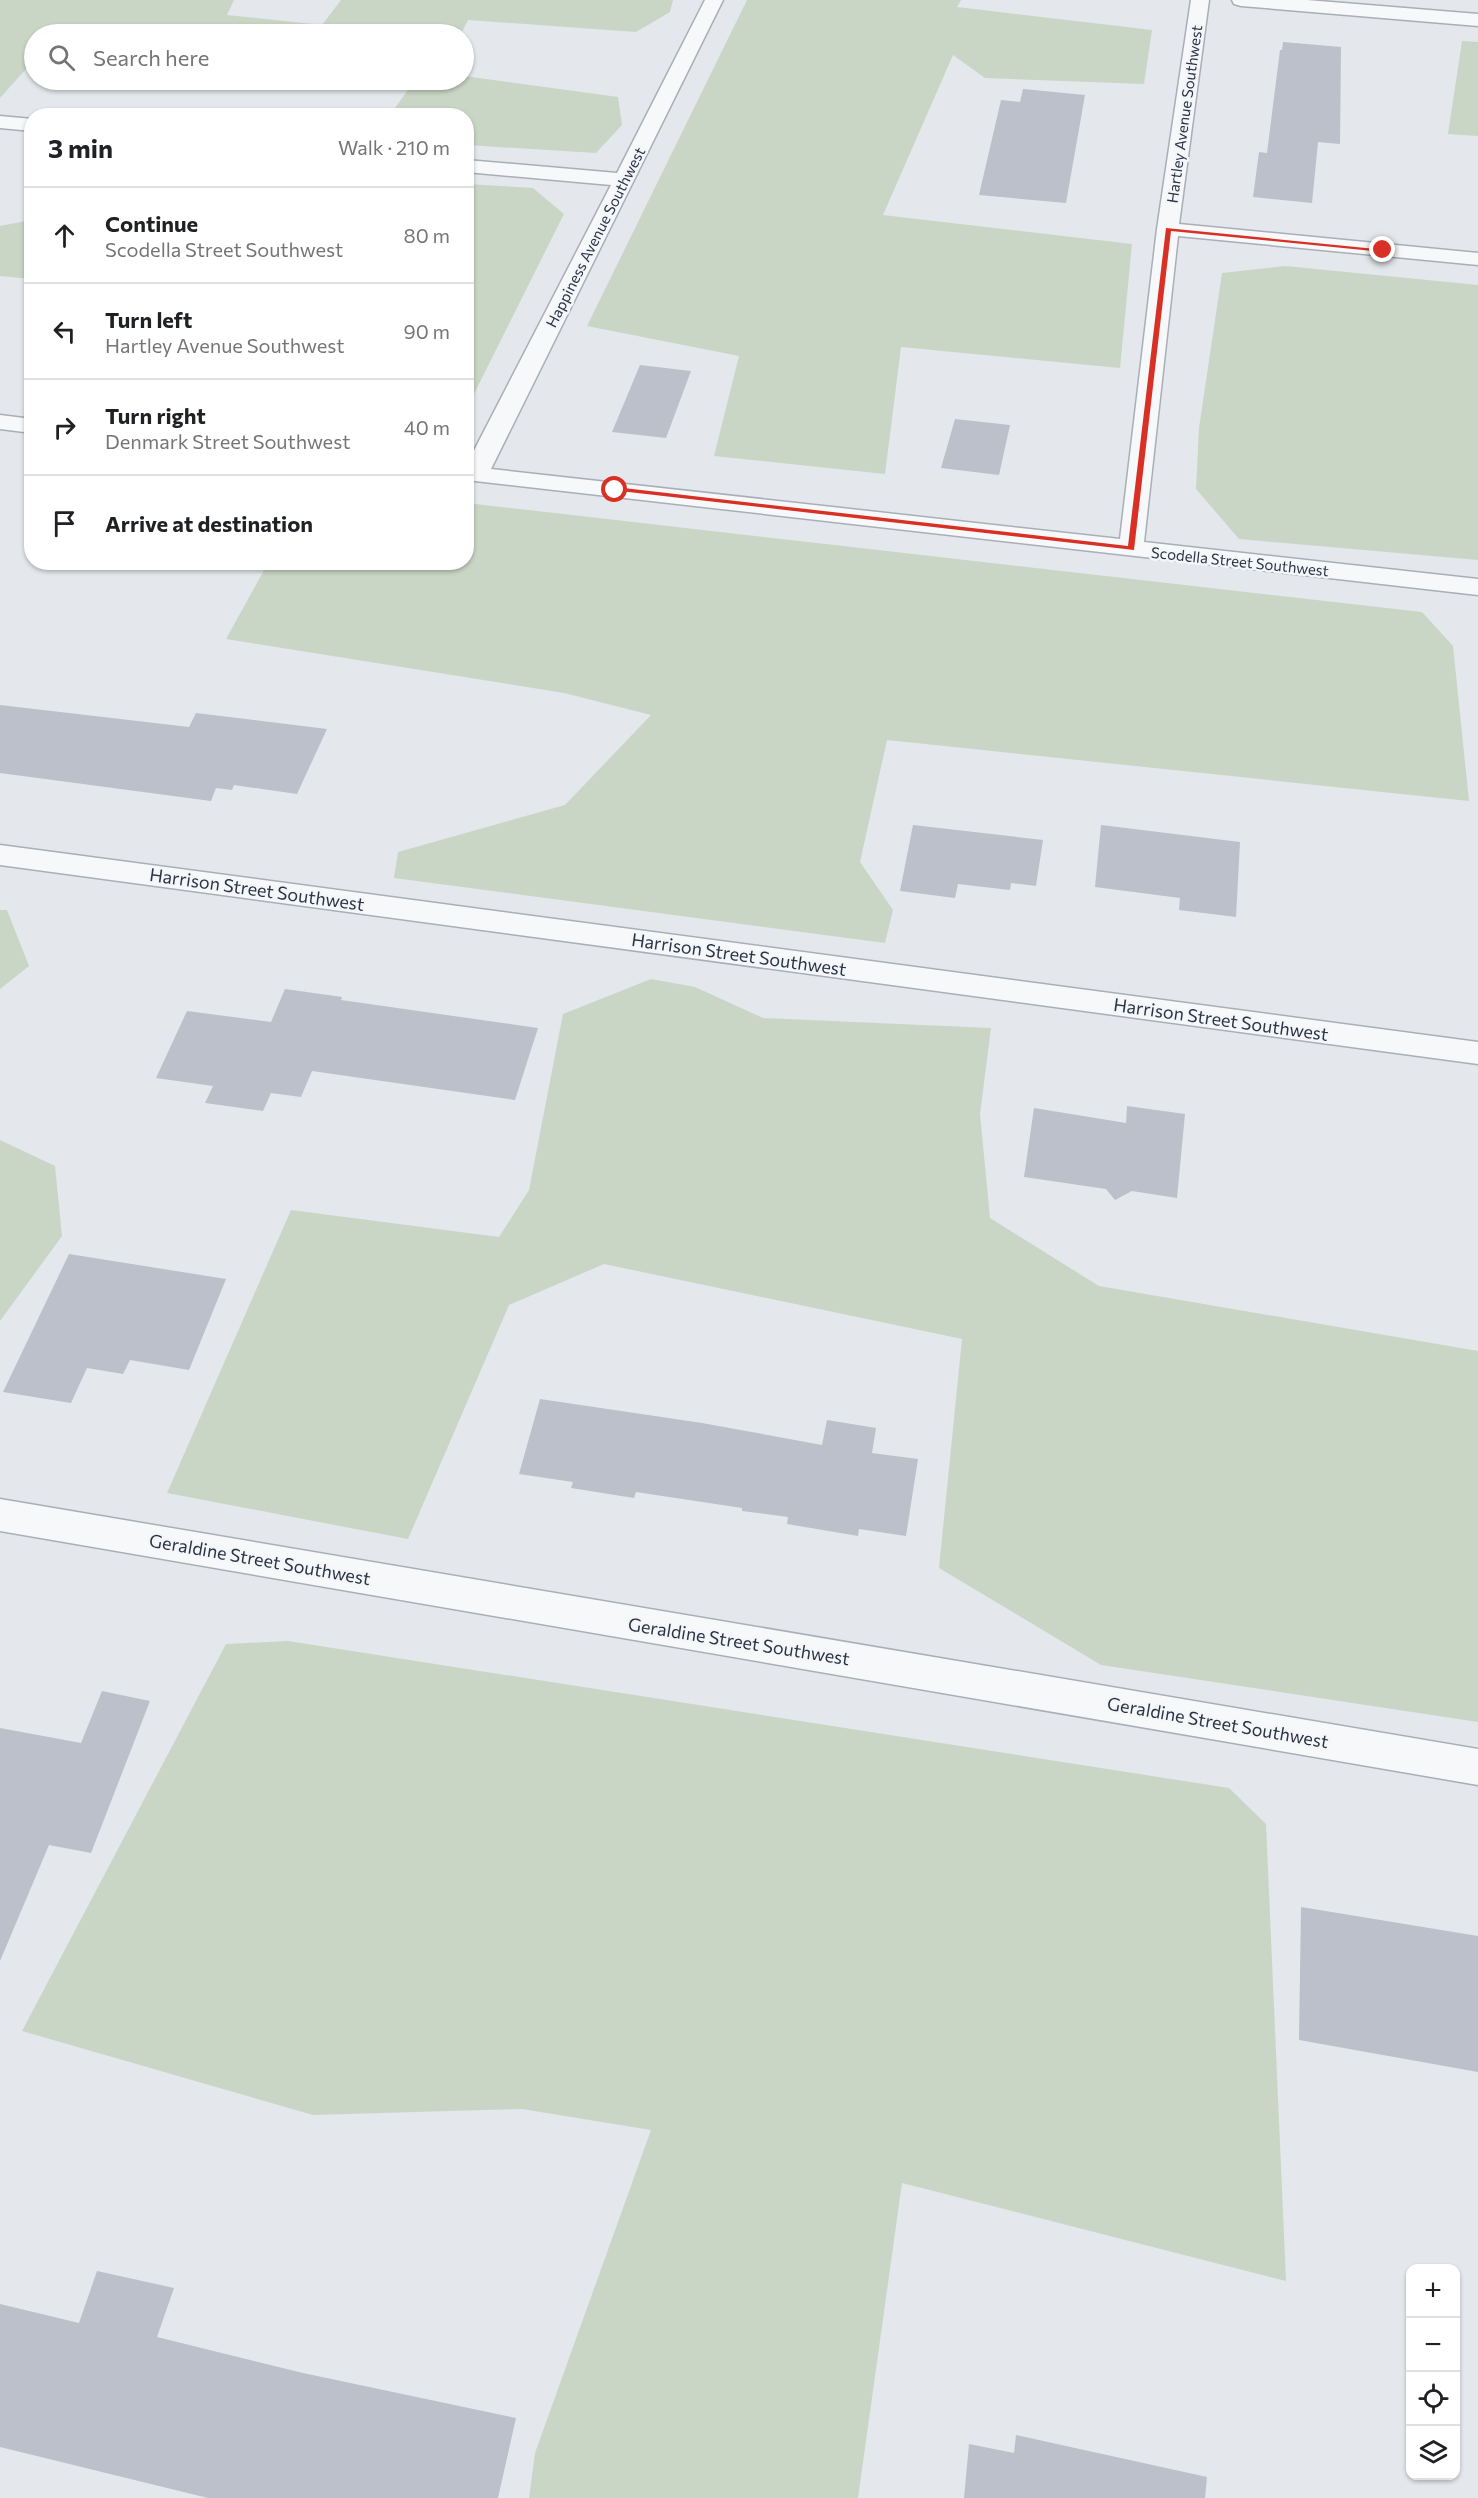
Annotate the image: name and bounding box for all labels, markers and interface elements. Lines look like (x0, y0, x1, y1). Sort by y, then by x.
search box (24, 24, 474, 90)
street label: Hartley Avenue Southwest (1163, 24, 1205, 204)
icon: search (45, 41, 78, 74)
text: Search here (93, 44, 209, 71)
text: 3 min (48, 132, 113, 163)
text: Walk · 210 m (338, 135, 450, 159)
street label: Happiness Avenue Southwest (542, 144, 648, 330)
text: Continue (105, 210, 198, 237)
icon: ahead (48, 219, 81, 252)
text: 80 m (404, 223, 450, 247)
route end (1369, 236, 1395, 262)
text: Scodella Street Southwest (105, 237, 343, 261)
text: Turn left (105, 306, 192, 333)
icon: left (48, 315, 81, 348)
text: 90 m (404, 319, 450, 343)
text: Hartley Avenue Southwest (105, 333, 344, 357)
text: Turn right (105, 402, 206, 429)
icon: right (48, 411, 81, 444)
text: 40 m (404, 415, 450, 439)
text: Denmark Street Southwest (105, 429, 350, 453)
route start (601, 476, 627, 502)
icon: arrive (48, 507, 81, 540)
text: Arrive at destination (105, 510, 313, 537)
street label: Scodella Street Southwest (1150, 543, 1330, 579)
street label: Harrison Street Southwest (148, 863, 366, 915)
street label: Harrison Street Southwest (630, 928, 848, 980)
street label: Harrison Street Southwest (1112, 993, 1330, 1045)
street label: Geraldine Street Southwest (148, 1529, 372, 1589)
street label: Geraldine Street Southwest (627, 1613, 851, 1669)
street label: Geraldine Street Southwest (1106, 1692, 1330, 1752)
map controls (1406, 2264, 1460, 2480)
button: + (1406, 2264, 1460, 2318)
button: − (1406, 2318, 1460, 2372)
button: locate (1406, 2372, 1460, 2426)
button: layers (1406, 2426, 1460, 2480)

